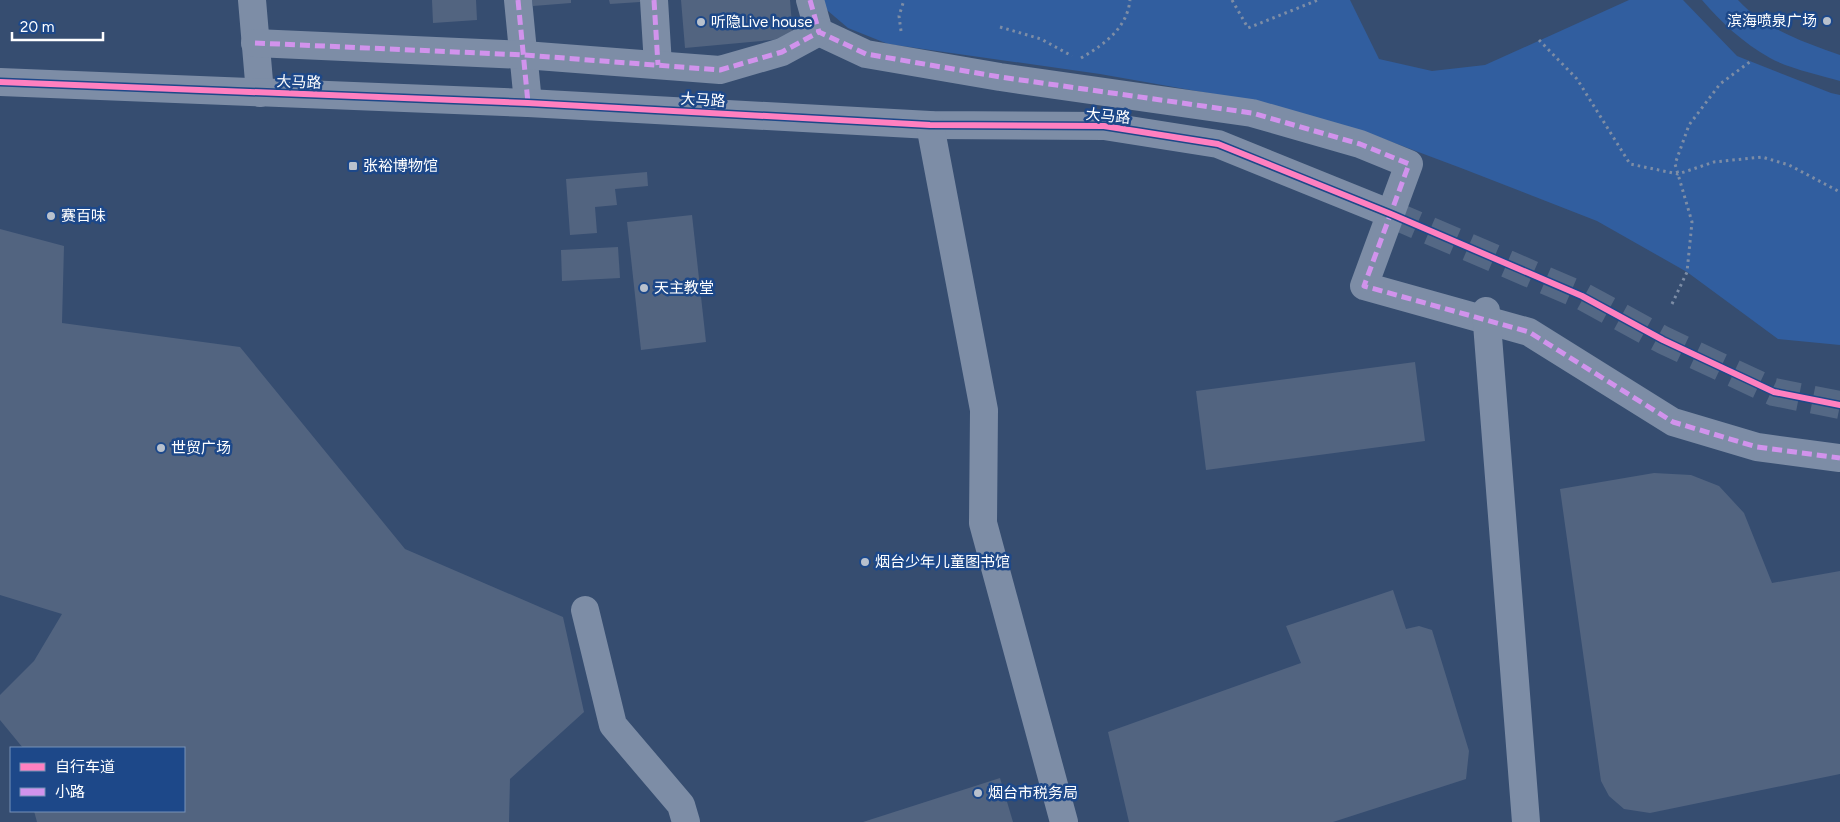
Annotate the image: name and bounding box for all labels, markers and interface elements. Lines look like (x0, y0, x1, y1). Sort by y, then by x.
scale bar (12, 10, 104, 42)
place label: 滨海喷泉广场 (1727, 12, 1817, 30)
place label: 听隐Live house (711, 13, 812, 31)
marker: 滨海喷泉广场 (1821, 15, 1833, 27)
marker: 听隐Live house (695, 16, 707, 28)
text: 20 m (20, 18, 54, 36)
street label: 大马路 (276, 72, 322, 92)
street label: 大马路 (680, 90, 726, 110)
street label: 大马路 (1085, 105, 1131, 127)
place label: 张裕博物馆 (363, 157, 438, 175)
marker: 张裕博物馆 (347, 160, 359, 172)
place label: 赛百味 (61, 207, 106, 225)
marker: 赛百味 (45, 210, 57, 222)
place label: 天主教堂 (654, 279, 714, 297)
marker: 天主教堂 (638, 282, 650, 294)
place label: 世贸广场 (171, 439, 231, 457)
marker: 世贸广场 (155, 442, 167, 454)
place label: 烟台少年儿童图书馆 (875, 553, 1010, 571)
marker: 烟台少年儿童图书馆 (859, 556, 871, 568)
legend (10, 747, 185, 812)
text: 自行车道 (55, 758, 115, 776)
text: 小路 (55, 783, 85, 801)
place label: 烟台市税务局 (988, 784, 1078, 802)
marker: 烟台市税务局 (972, 787, 984, 799)

